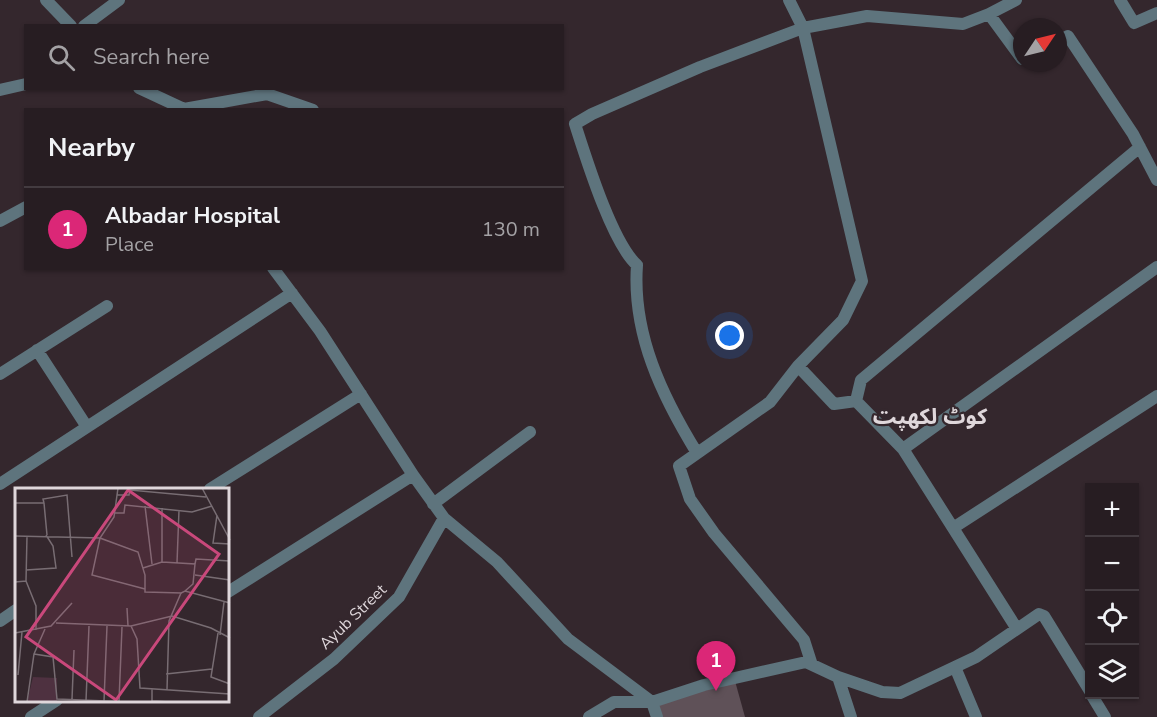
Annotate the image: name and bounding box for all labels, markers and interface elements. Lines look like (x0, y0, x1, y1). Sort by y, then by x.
north arrow (1013, 18, 1067, 72)
search box (24, 24, 564, 90)
icon: search (45, 41, 78, 74)
text: Search here (93, 42, 210, 72)
text: Nearby (48, 130, 135, 165)
text: Albadar Hospital (105, 201, 280, 231)
text: 1 (62, 216, 74, 243)
text: 130 m (482, 216, 540, 243)
text: Place (105, 231, 154, 258)
your location (715, 321, 744, 350)
district label: کوٹ لکھپت (873, 402, 988, 432)
map controls (1085, 483, 1139, 699)
button: + (1085, 483, 1139, 537)
inset map (15, 488, 230, 702)
button: − (1085, 537, 1139, 591)
street label: Ayub Street (315, 579, 392, 655)
button: locate (1085, 591, 1139, 645)
pin: 1 (696, 642, 736, 691)
button: layers (1085, 645, 1139, 699)

